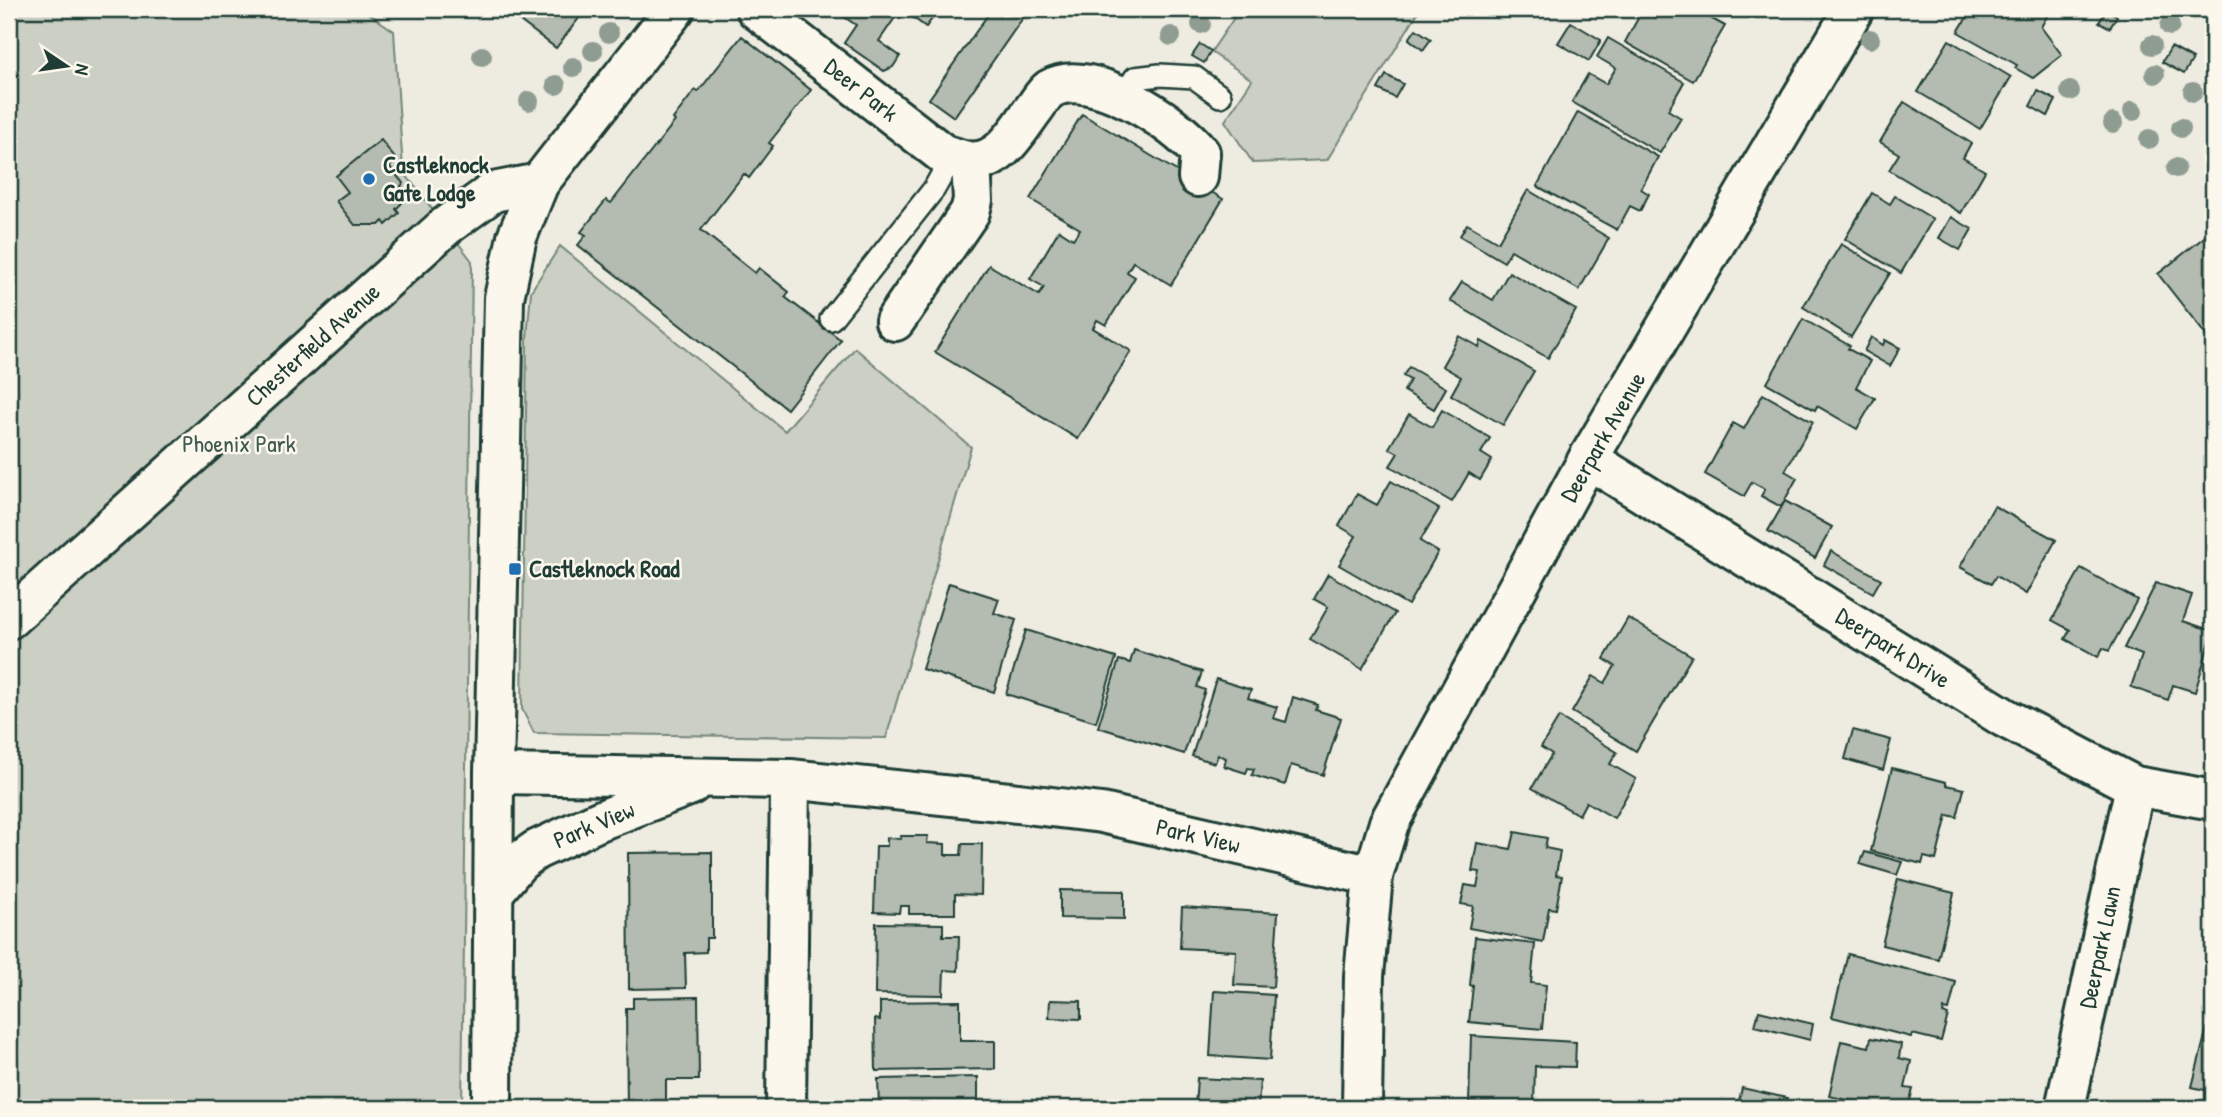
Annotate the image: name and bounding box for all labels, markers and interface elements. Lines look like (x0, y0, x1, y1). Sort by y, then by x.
north arrow (32, 32, 102, 102)
street label: Deer Park (818, 50, 905, 128)
text: N (69, 62, 96, 78)
place label: Castleknock Gate Lodge (383, 148, 489, 209)
marker: Castleknock Gate Lodge (361, 171, 377, 187)
street label: Chesterfield Avenue (238, 275, 387, 413)
street label: Deerpark Avenue (1552, 365, 1652, 507)
park label: Phoenix Park (182, 427, 296, 459)
place label: Castleknock Road (529, 552, 680, 584)
marker: Castleknock Road (507, 561, 523, 577)
street label: Deerpark Drive (1830, 599, 1957, 695)
street label: Park View (548, 793, 639, 855)
street label: Park View (1153, 810, 1243, 860)
street label: Deerpark Lawn (2070, 883, 2128, 1011)

